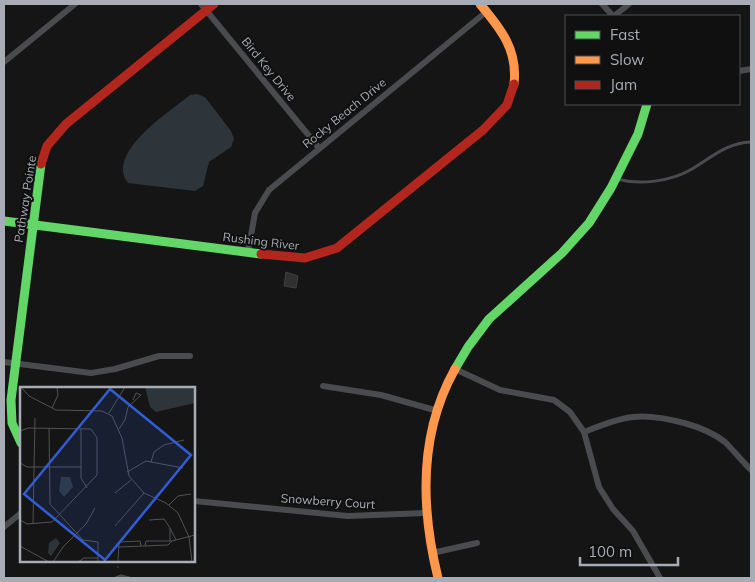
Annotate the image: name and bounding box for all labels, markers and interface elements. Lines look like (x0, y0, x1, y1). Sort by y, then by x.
legend (565, 15, 740, 105)
text: Fast (610, 25, 640, 44)
street label: Bird Key Drive (239, 34, 299, 104)
text: Slow (610, 50, 644, 69)
street label: Rocky Beach Drive (299, 75, 389, 151)
text: Jam (610, 75, 637, 94)
street label: Pathway Pointe (11, 154, 39, 244)
street label: Rushing River (222, 229, 301, 253)
inset map (20, 387, 195, 562)
street label: Snowberry Court (280, 490, 376, 512)
scale bar (580, 534, 678, 566)
text: 100 m (588, 542, 632, 561)

